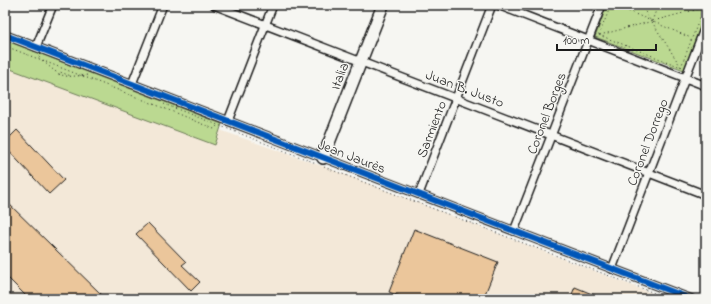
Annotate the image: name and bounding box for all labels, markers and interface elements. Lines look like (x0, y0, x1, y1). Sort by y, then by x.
scale bar (557, 26, 656, 52)
text: 100 m (563, 32, 590, 50)
street label: Italia (326, 60, 355, 93)
street label: Juan B. Justo (422, 65, 507, 114)
street label: Coronel Borges (522, 69, 574, 158)
street label: Coronel Dorrego (622, 96, 676, 189)
street label: Sarmiento (412, 98, 453, 161)
street label: Jean Jaurès (314, 135, 388, 180)

